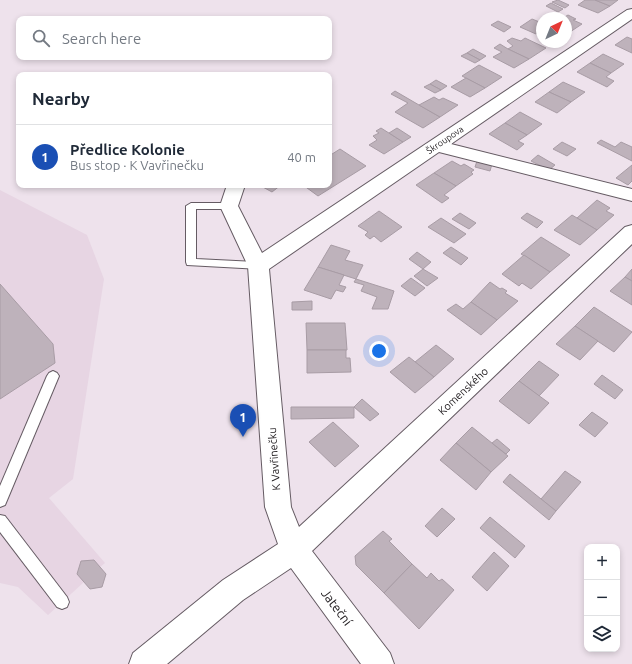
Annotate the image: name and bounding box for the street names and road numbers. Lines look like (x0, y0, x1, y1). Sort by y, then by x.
street label: Škroupova (423, 122, 465, 156)
street label: Komenského (436, 365, 490, 417)
street label: K Vavřinečku (266, 427, 282, 491)
street label: Jateční (319, 586, 356, 629)

